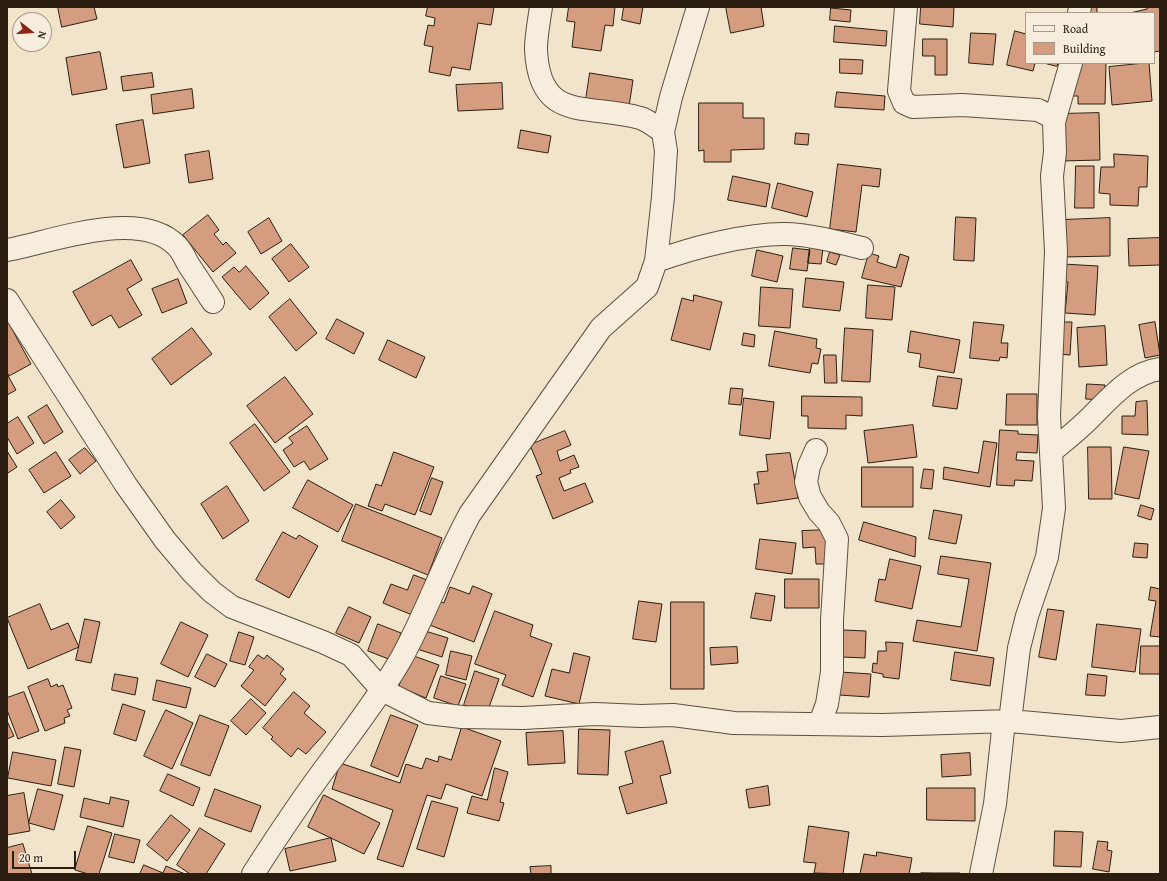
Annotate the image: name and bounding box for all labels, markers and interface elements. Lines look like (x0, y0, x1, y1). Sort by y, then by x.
north arrow (12, 12, 52, 52)
legend (1025, 12, 1155, 64)
text: Road (1063, 20, 1088, 37)
text: N (34, 29, 51, 41)
text: Building (1063, 40, 1106, 57)
scale bar (14, 843, 78, 869)
text: 20 m (19, 849, 43, 866)

